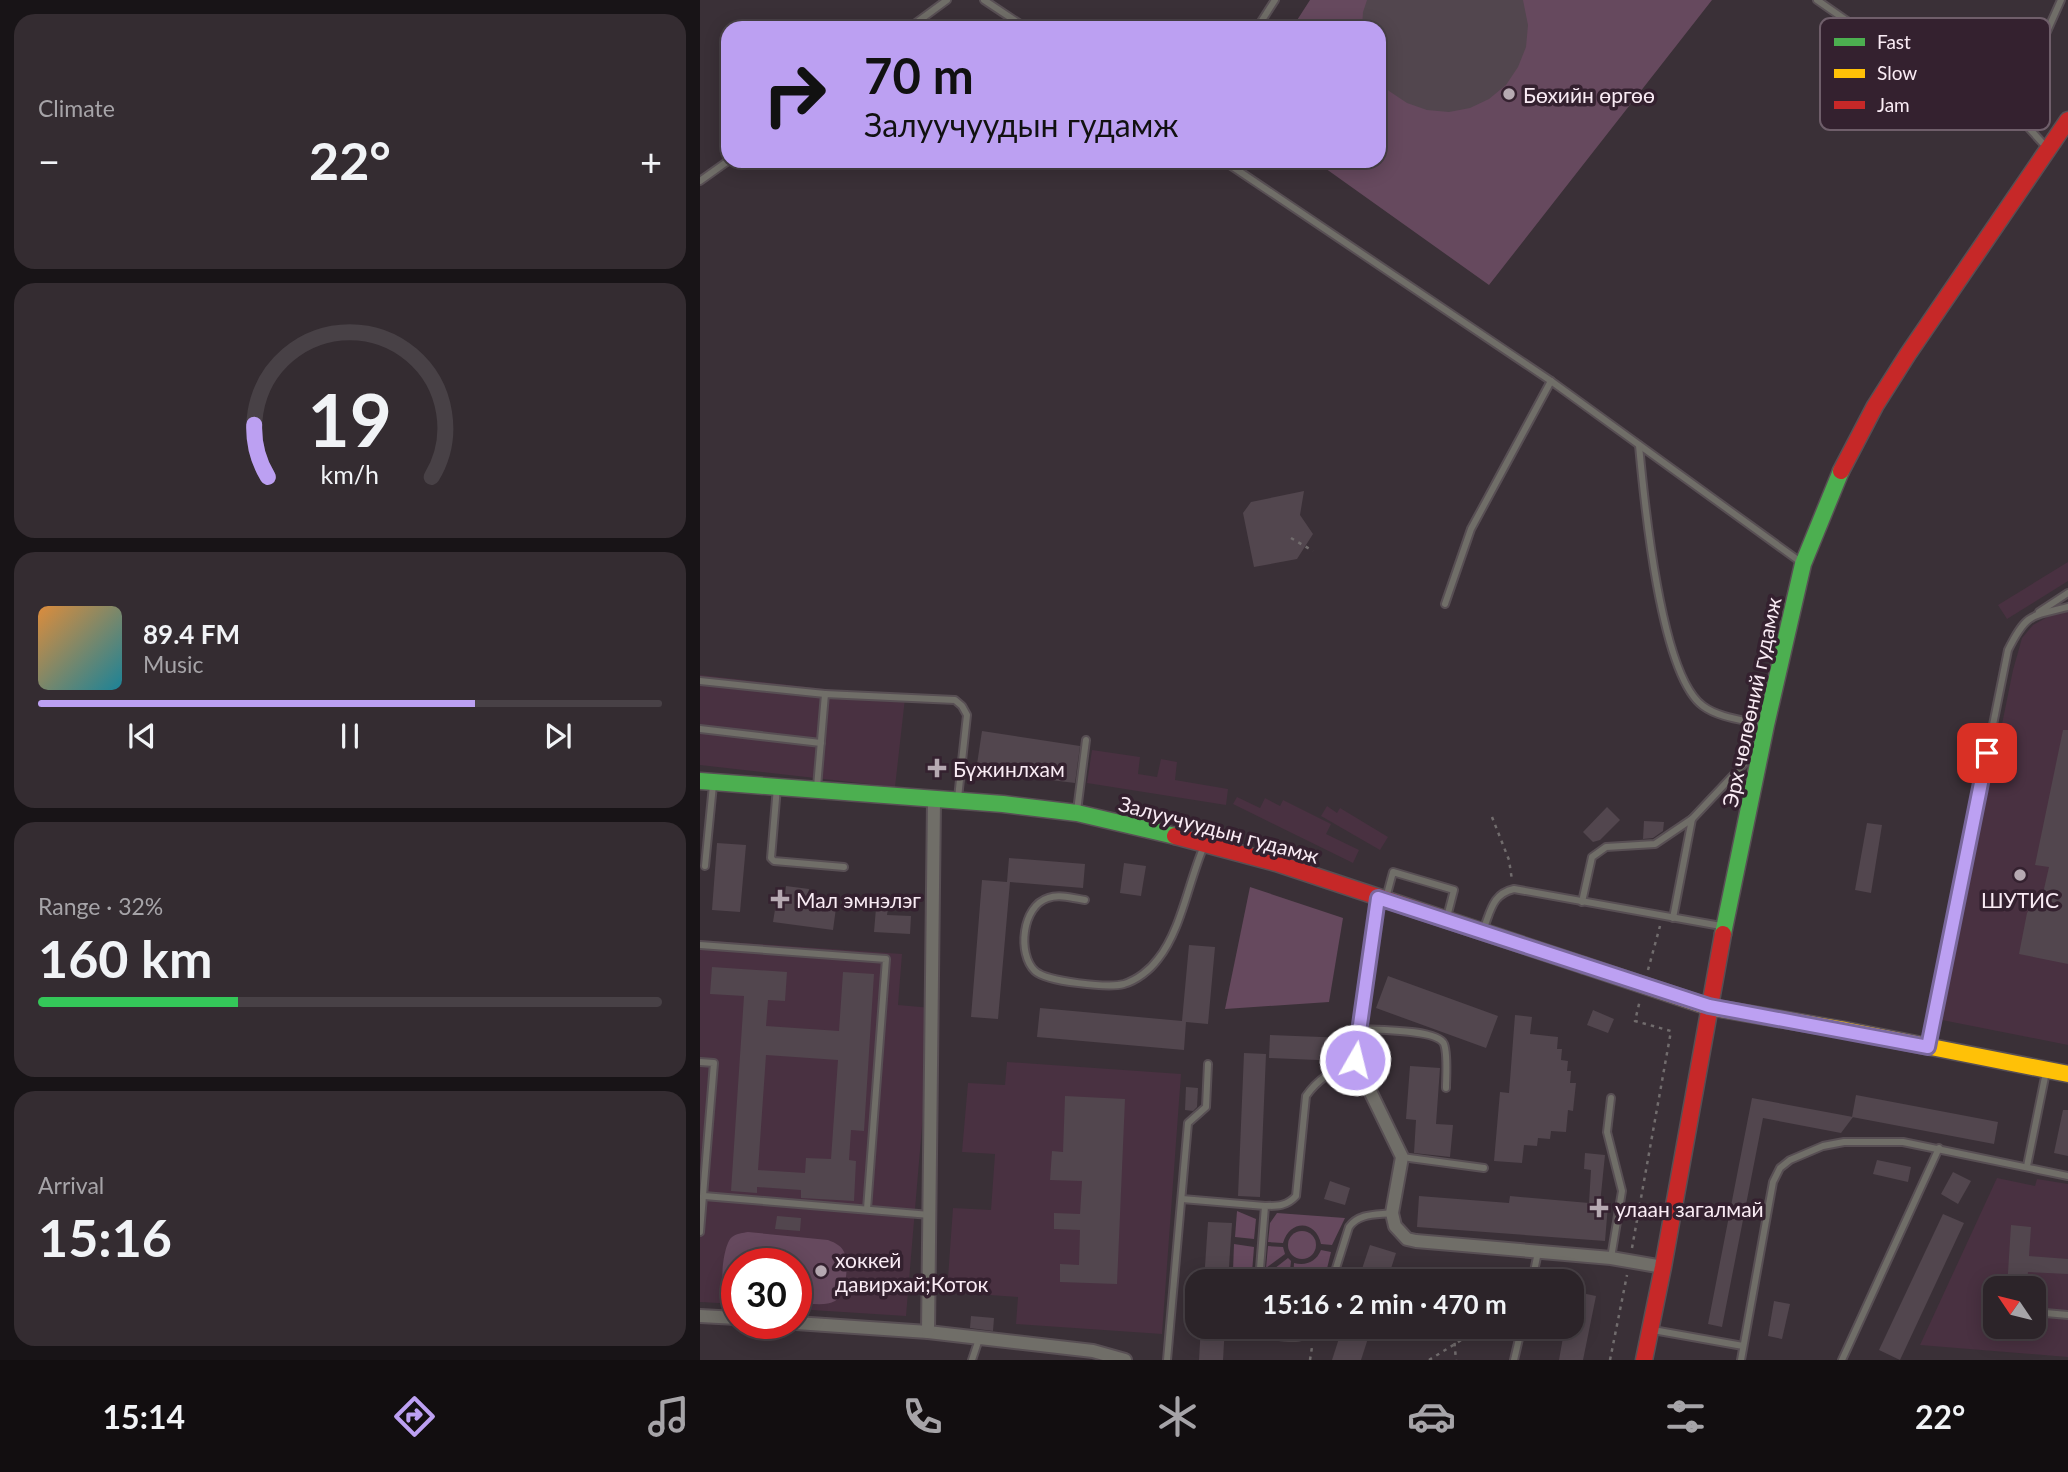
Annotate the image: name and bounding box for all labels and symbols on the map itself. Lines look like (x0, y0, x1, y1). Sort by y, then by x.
legend (1820, 18, 2050, 130)
text: Fast (1877, 30, 1911, 53)
text: Slow (1877, 61, 1917, 84)
place label: Бөхийн өргөө (1523, 82, 1655, 107)
marker: Бөхийн өргөө (1501, 86, 1517, 102)
text: Jam (1877, 93, 1910, 116)
street label: Эрх чөлөөний гудамж (1716, 594, 1786, 809)
pin (1957, 723, 2017, 783)
place label: Бүжинлхам (953, 756, 1065, 781)
marker: Бүжинлхам (927, 758, 947, 778)
street label: Залуучуудын гудамж (1116, 790, 1322, 868)
marker: ШУТИС (2012, 867, 2028, 883)
place label: Мал эмнэлэг (796, 887, 921, 912)
place label: ШУТИС (1981, 887, 2059, 912)
marker: Мал эмнэлэг (770, 889, 790, 909)
position arrow (1318, 1023, 1392, 1097)
place label: улаан загалмай (1615, 1196, 1764, 1221)
marker: улаан загалмай (1589, 1198, 1609, 1218)
place label: хоккей давирхай;Коток (835, 1247, 989, 1296)
speed limit sign: 30 (721, 1248, 812, 1339)
marker: хоккей давирхай;Коток (813, 1263, 829, 1279)
north arrow (1983, 1276, 2046, 1339)

